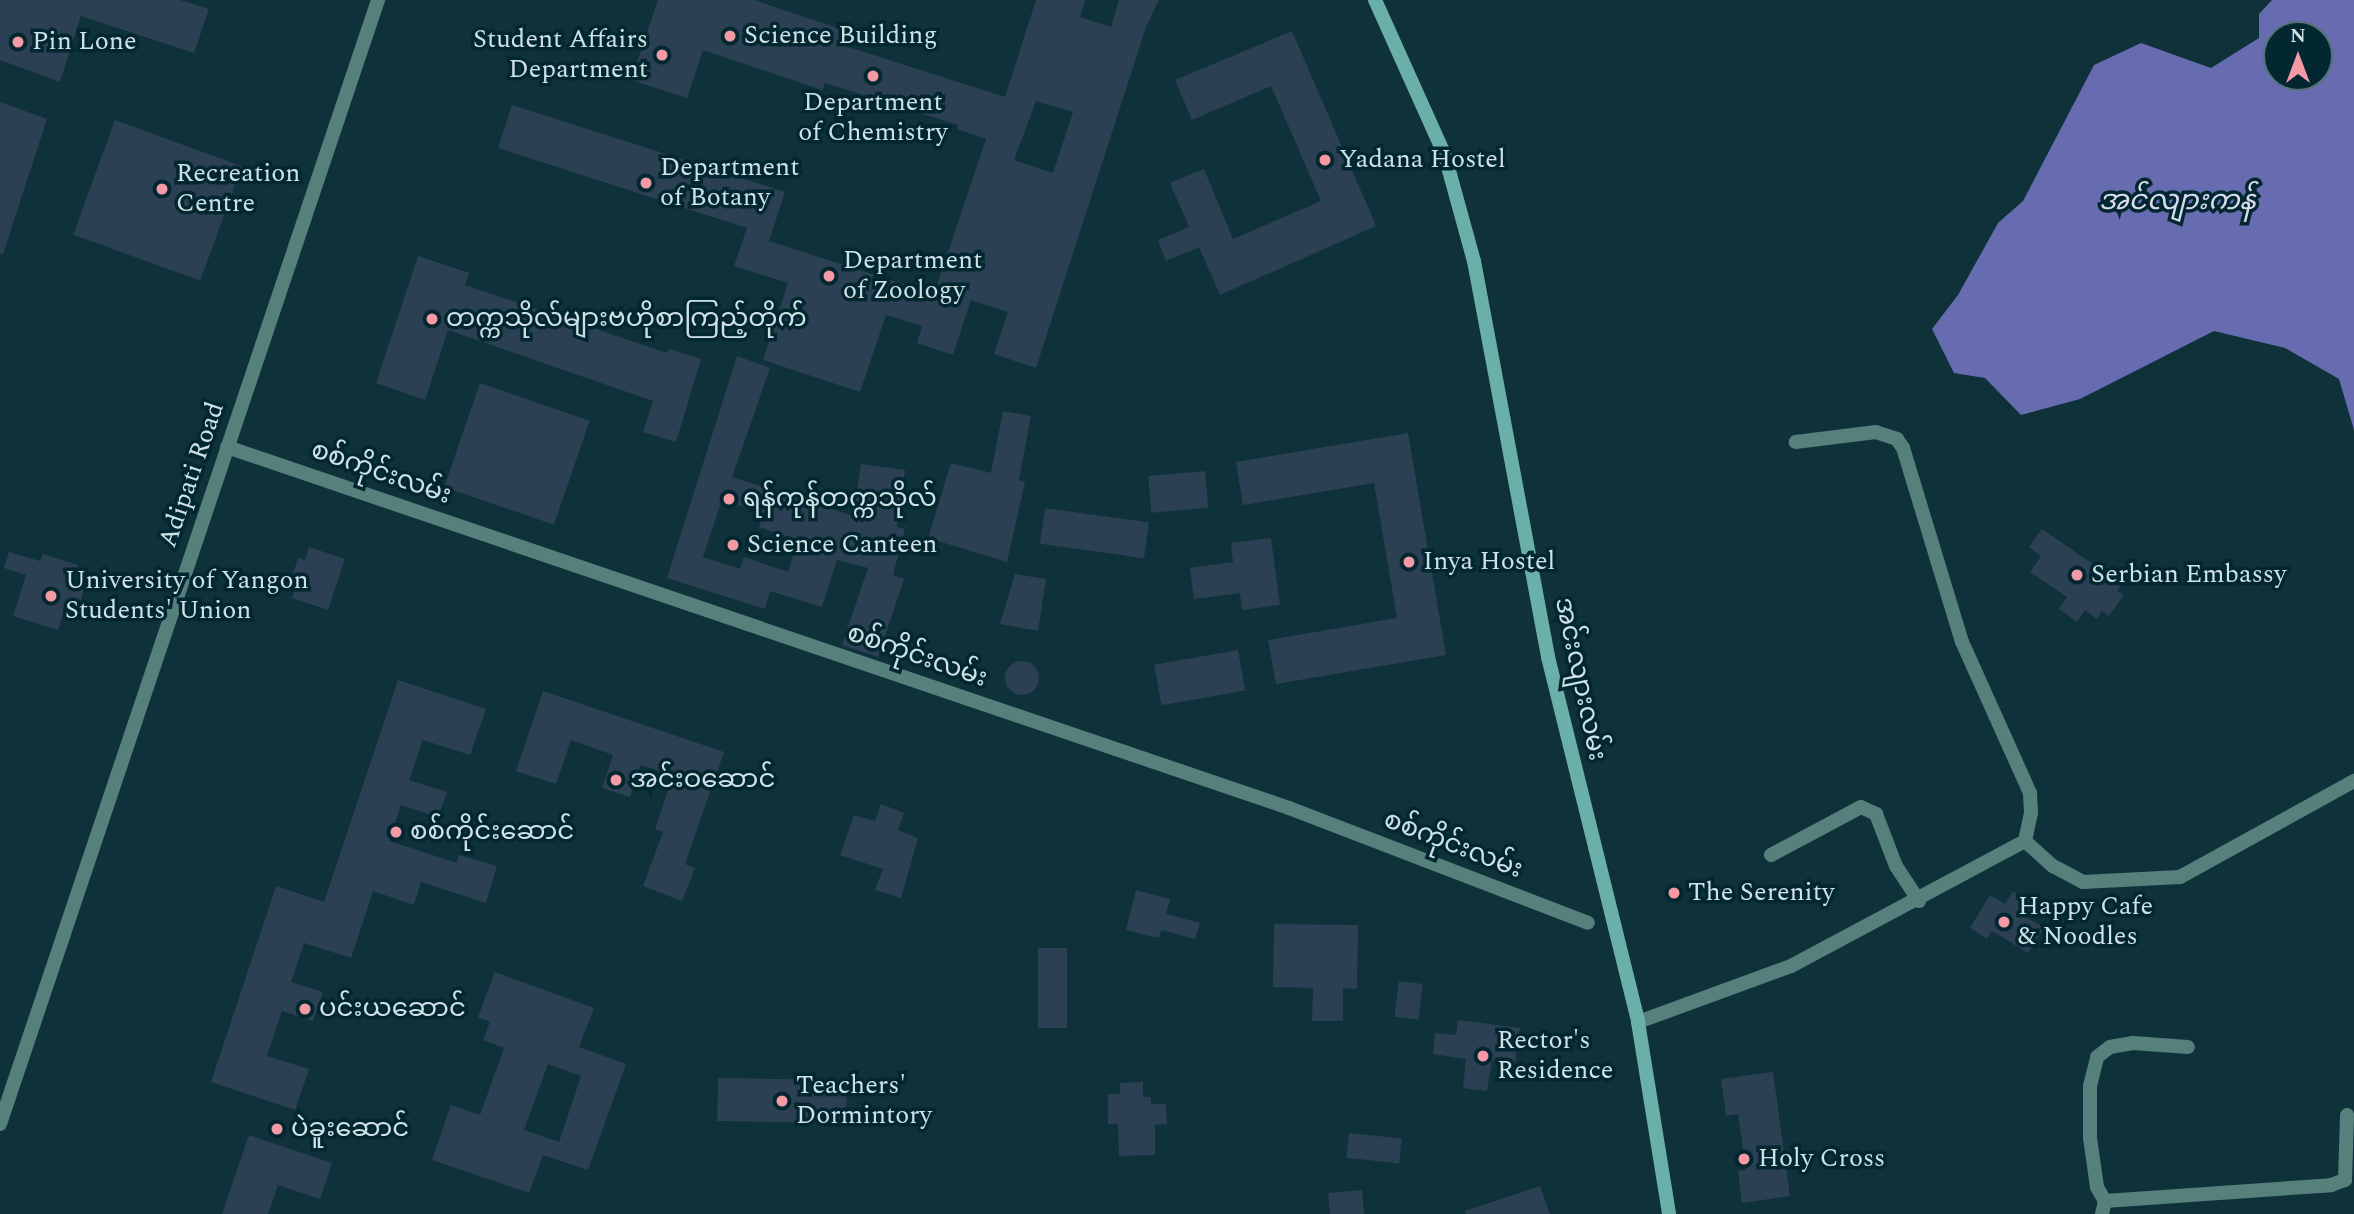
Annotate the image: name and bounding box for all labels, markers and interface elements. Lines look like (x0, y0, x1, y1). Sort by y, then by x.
place label: Science Building (744, 20, 938, 52)
north arrow (2263, 21, 2333, 91)
text: N (2290, 22, 2306, 51)
place label: Student Affairs Department (473, 24, 648, 86)
place label: Pin Lone (32, 26, 137, 58)
marker: Science Building (722, 28, 738, 44)
marker: Pin Lone (10, 34, 26, 50)
marker: Student Affairs Department (654, 47, 670, 63)
marker: Department of Chemistry (865, 68, 881, 84)
place label: Department of Chemistry (798, 87, 948, 148)
place label: Yadana Hostel (1339, 144, 1506, 176)
place label: Department of Botany (660, 152, 799, 214)
marker: Yadana Hostel (1317, 152, 1333, 168)
place label: Recreation Centre (176, 158, 300, 220)
marker: Department of Botany (638, 175, 654, 191)
marker: Recreation Centre (154, 181, 170, 197)
water label: အင်လျားကန် (2099, 184, 2255, 218)
place label: Department of Zoology (843, 245, 982, 306)
marker: Department of Zoology (821, 268, 837, 284)
place label: တက္ကသိုလ်များဗဟိုစာကြည့်တိုက် (446, 303, 807, 335)
marker: တက္ကသိုလ်များဗဟိုစာကြည့်တိုက် (424, 311, 440, 327)
street label: Adipati Road (153, 398, 231, 552)
street label: စစ်ကိုင်းလမ်း (307, 434, 455, 512)
place label: ရန်ကုန်တက္ကသိုလ် (743, 483, 937, 515)
marker: ရန်ကုန်တက္ကသိုလ် (721, 491, 737, 507)
place label: Science Canteen (747, 529, 937, 561)
marker: Science Canteen (725, 537, 741, 553)
place label: Inya Hostel (1423, 546, 1555, 578)
marker: Inya Hostel (1401, 554, 1417, 570)
place label: Serbian Embassy (2091, 559, 2286, 591)
place label: University of Yangon Students' Union (65, 565, 309, 626)
marker: Serbian Embassy (2069, 567, 2085, 583)
marker: University of Yangon Students' Union (43, 588, 59, 604)
street label: အင်းလျားလမ်း (1547, 594, 1613, 764)
street label: စစ်ကိုင်းလမ်း (843, 617, 991, 695)
place label: အင်းဝ‌ဆောင် (630, 764, 775, 796)
marker: အင်းဝ‌ဆောင် (608, 772, 624, 788)
street label: စစ်ကိုင်းလမ်း (1379, 804, 1527, 886)
place label: စစ်ကိုင်းဆောင် (410, 816, 574, 848)
marker: စစ်ကိုင်းဆောင် (388, 824, 404, 840)
place label: The Serenity (1688, 877, 1834, 909)
marker: The Serenity (1666, 885, 1682, 901)
place label: Happy Cafe & Noodles (2018, 891, 2153, 953)
marker: Happy Cafe & Noodles (1996, 914, 2012, 930)
place label: ပင်းယဆောင် (319, 993, 466, 1025)
marker: ပင်းယဆောင် (297, 1001, 313, 1017)
place label: Rector's Residence (1497, 1025, 1613, 1086)
marker: Rector's Residence (1475, 1048, 1491, 1064)
place label: Teachers' Dormintory (796, 1070, 932, 1132)
marker: Teachers' Dormintory (774, 1093, 790, 1109)
place label: ပဲခူးဆောင် (291, 1113, 409, 1145)
marker: ပဲခူးဆောင် (269, 1121, 285, 1137)
place label: Holy Cross (1758, 1143, 1885, 1175)
marker: Holy Cross (1736, 1151, 1752, 1167)

